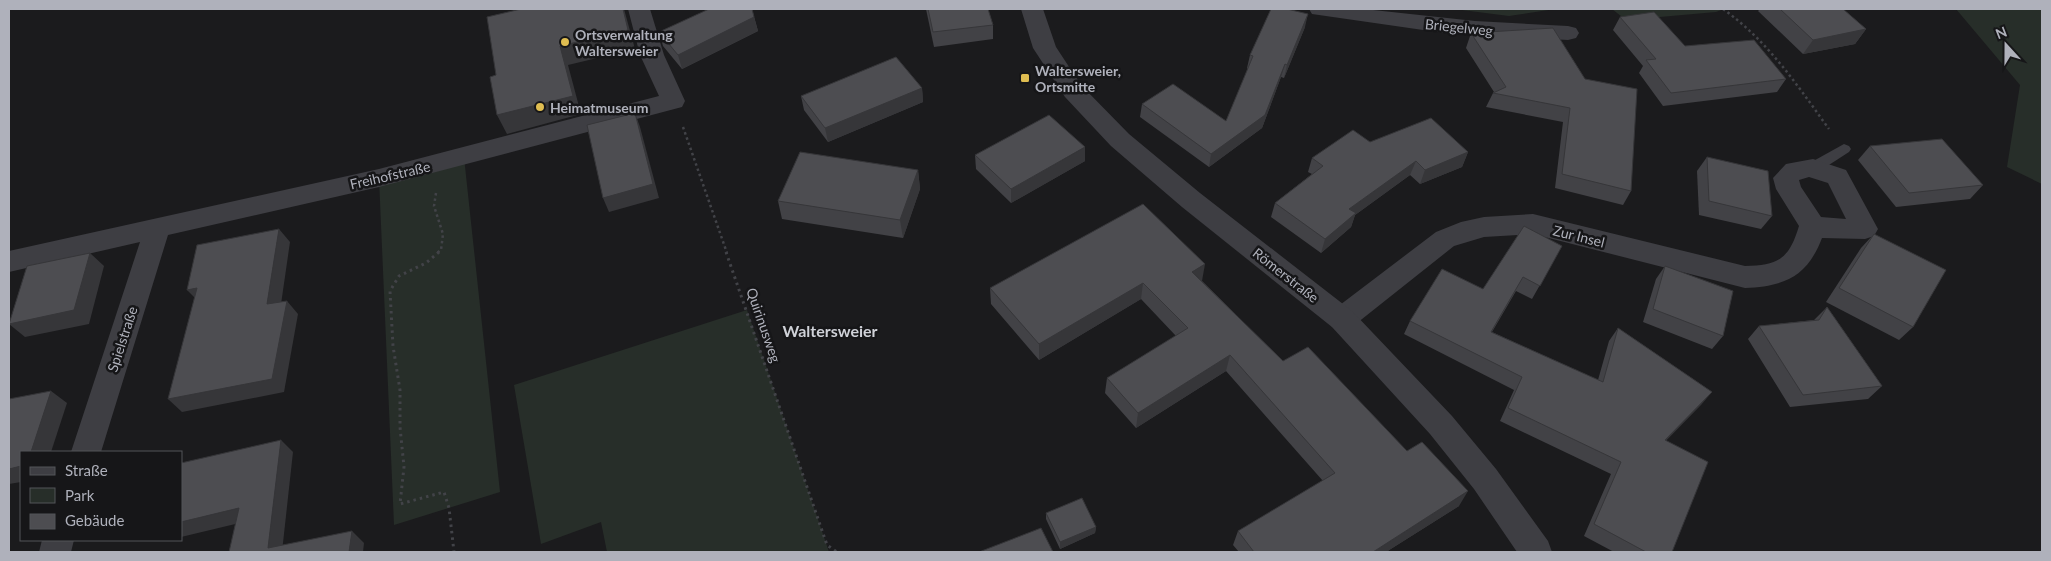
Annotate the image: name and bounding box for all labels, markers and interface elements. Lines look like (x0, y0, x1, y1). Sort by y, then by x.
street label: Briegelweg (1424, 15, 1494, 39)
north arrow (1981, 20, 2031, 70)
text: N (1993, 23, 2009, 42)
place label: Ortsverwaltung Waltersweier (575, 26, 673, 59)
marker: Ortsverwaltung Waltersweier (559, 36, 571, 48)
place label: Waltersweier, Ortsmitte (1035, 62, 1121, 95)
marker: Waltersweier, Ortsmitte (1019, 72, 1031, 84)
place label: Heimatmuseum (550, 99, 648, 116)
marker: Heimatmuseum (534, 101, 546, 113)
street label: Freihofstraße (348, 158, 432, 192)
street label: Zur Insel (1551, 221, 1607, 251)
street label: Römerstraße (1250, 244, 1322, 306)
street label: Quirinusweg (743, 285, 785, 365)
street label: Spielstraße (103, 304, 141, 374)
district label: Waltersweier (782, 321, 878, 340)
legend (20, 451, 182, 541)
text: Straße (65, 461, 108, 479)
text: Park (65, 486, 95, 504)
text: Gebäude (65, 511, 124, 529)

